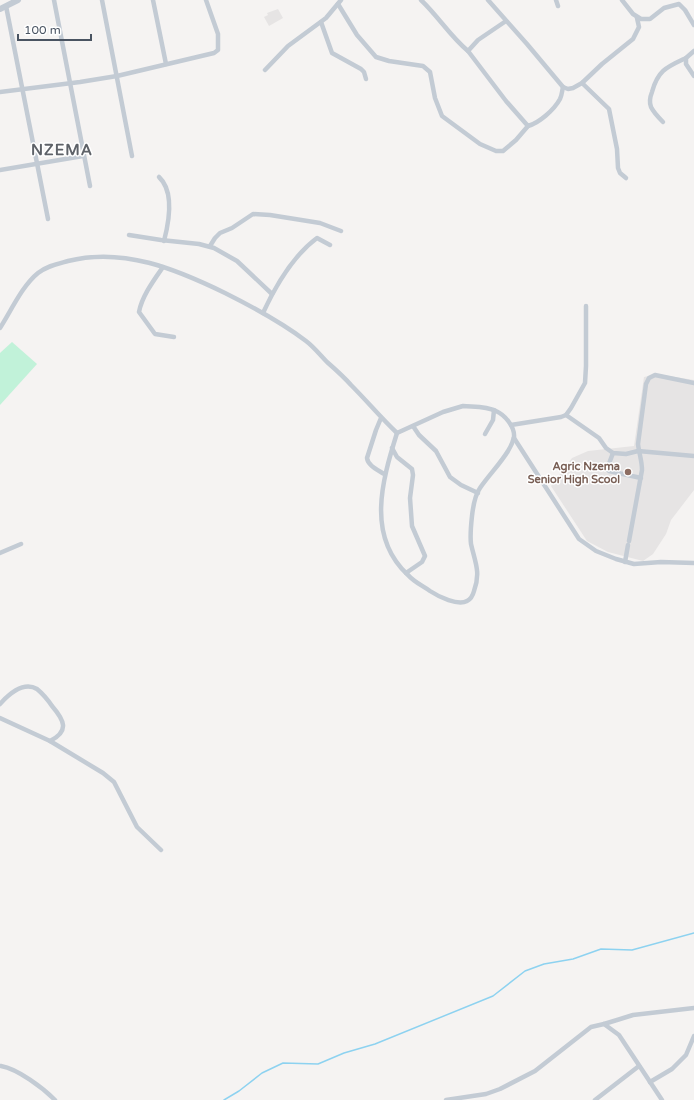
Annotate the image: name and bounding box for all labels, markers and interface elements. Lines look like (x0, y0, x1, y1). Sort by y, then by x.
scale bar (18, 16, 91, 42)
text: 100 m (24, 23, 61, 37)
district label: NZEMA (31, 141, 93, 159)
place label: Agric Nzema Senior High Scool (528, 460, 620, 487)
marker: Agric Nzema Senior High Scool (623, 467, 633, 477)

